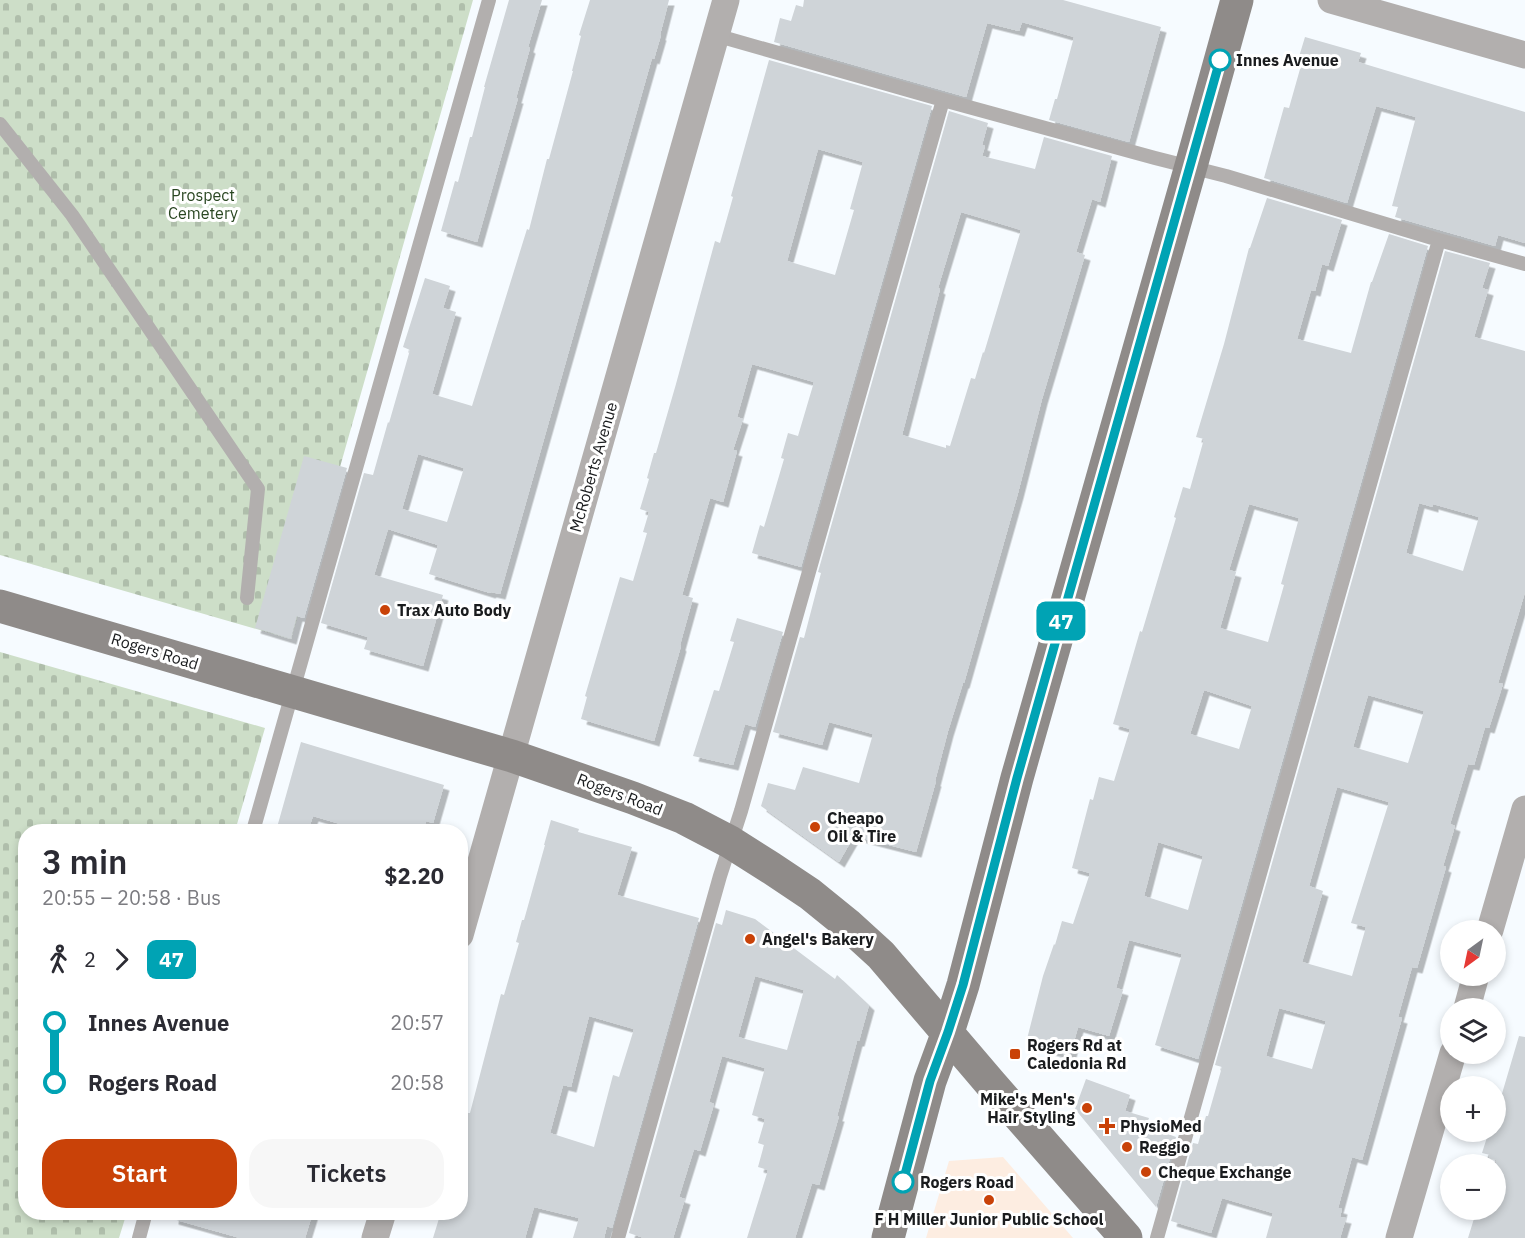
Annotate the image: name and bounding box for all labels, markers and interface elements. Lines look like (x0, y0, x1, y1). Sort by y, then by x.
marker: Innes Avenue (1209, 49, 1231, 71)
place label: Innes Avenue (1236, 50, 1339, 70)
park label: Prospect Cemetery (168, 185, 238, 223)
street label: McRoberts Avenue (565, 399, 621, 534)
place label: Trax Auto Body (397, 600, 511, 620)
line badge: 47 (1034, 602, 1088, 640)
marker: Trax Auto Body (378, 603, 392, 617)
text: 47 (1048, 607, 1074, 635)
street label: Rogers Road (109, 628, 201, 674)
street label: Rogers Road (574, 768, 666, 820)
place label: Cheapo Oil & Tire (827, 808, 896, 846)
marker: Cheapo Oil & Tire (808, 820, 822, 834)
text: 3 min (42, 840, 127, 883)
text: $2.20 (384, 861, 444, 890)
text: 20:55 – 20:58 · Bus (42, 884, 221, 911)
north arrow (1440, 920, 1506, 986)
map controls (1440, 920, 1506, 1220)
place label: Angel's Bakery (762, 929, 874, 949)
marker: Angel's Bakery (743, 932, 757, 946)
icon: walk (42, 943, 75, 976)
icon: forward (105, 943, 138, 976)
text: 47 (159, 945, 184, 973)
text: 2 (84, 946, 96, 973)
button: layers (1440, 998, 1506, 1064)
text: Innes Avenue (88, 1008, 229, 1037)
text: 20:57 (390, 1009, 444, 1036)
place label: Rogers Rd at Caledonia Rd (1027, 1035, 1126, 1073)
marker: Rogers Rd at Caledonia Rd (1008, 1047, 1022, 1061)
text: Rogers Road (88, 1068, 217, 1097)
text: 20:58 (390, 1069, 444, 1096)
button: + (1440, 1076, 1506, 1142)
place label: Mike's Men's Hair Styling (980, 1089, 1075, 1127)
marker: Mike's Men's Hair Styling (1080, 1101, 1094, 1115)
place label: PhysioMed (1120, 1116, 1202, 1136)
marker: PhysioMed (1098, 1117, 1116, 1135)
place label: Reggio (1139, 1137, 1190, 1157)
button: Start (42, 1139, 237, 1208)
button: Tickets (249, 1139, 444, 1208)
marker: Reggio (1120, 1140, 1134, 1154)
button: − (1440, 1154, 1506, 1220)
place label: Cheque Exchange (1158, 1162, 1292, 1182)
marker: Cheque Exchange (1139, 1165, 1153, 1179)
marker: Rogers Road (892, 1171, 914, 1193)
place label: Rogers Road (920, 1172, 1014, 1192)
marker: F H Miller Junior Public School (982, 1193, 996, 1207)
place label: F H Miller Junior Public School (875, 1209, 1104, 1229)

